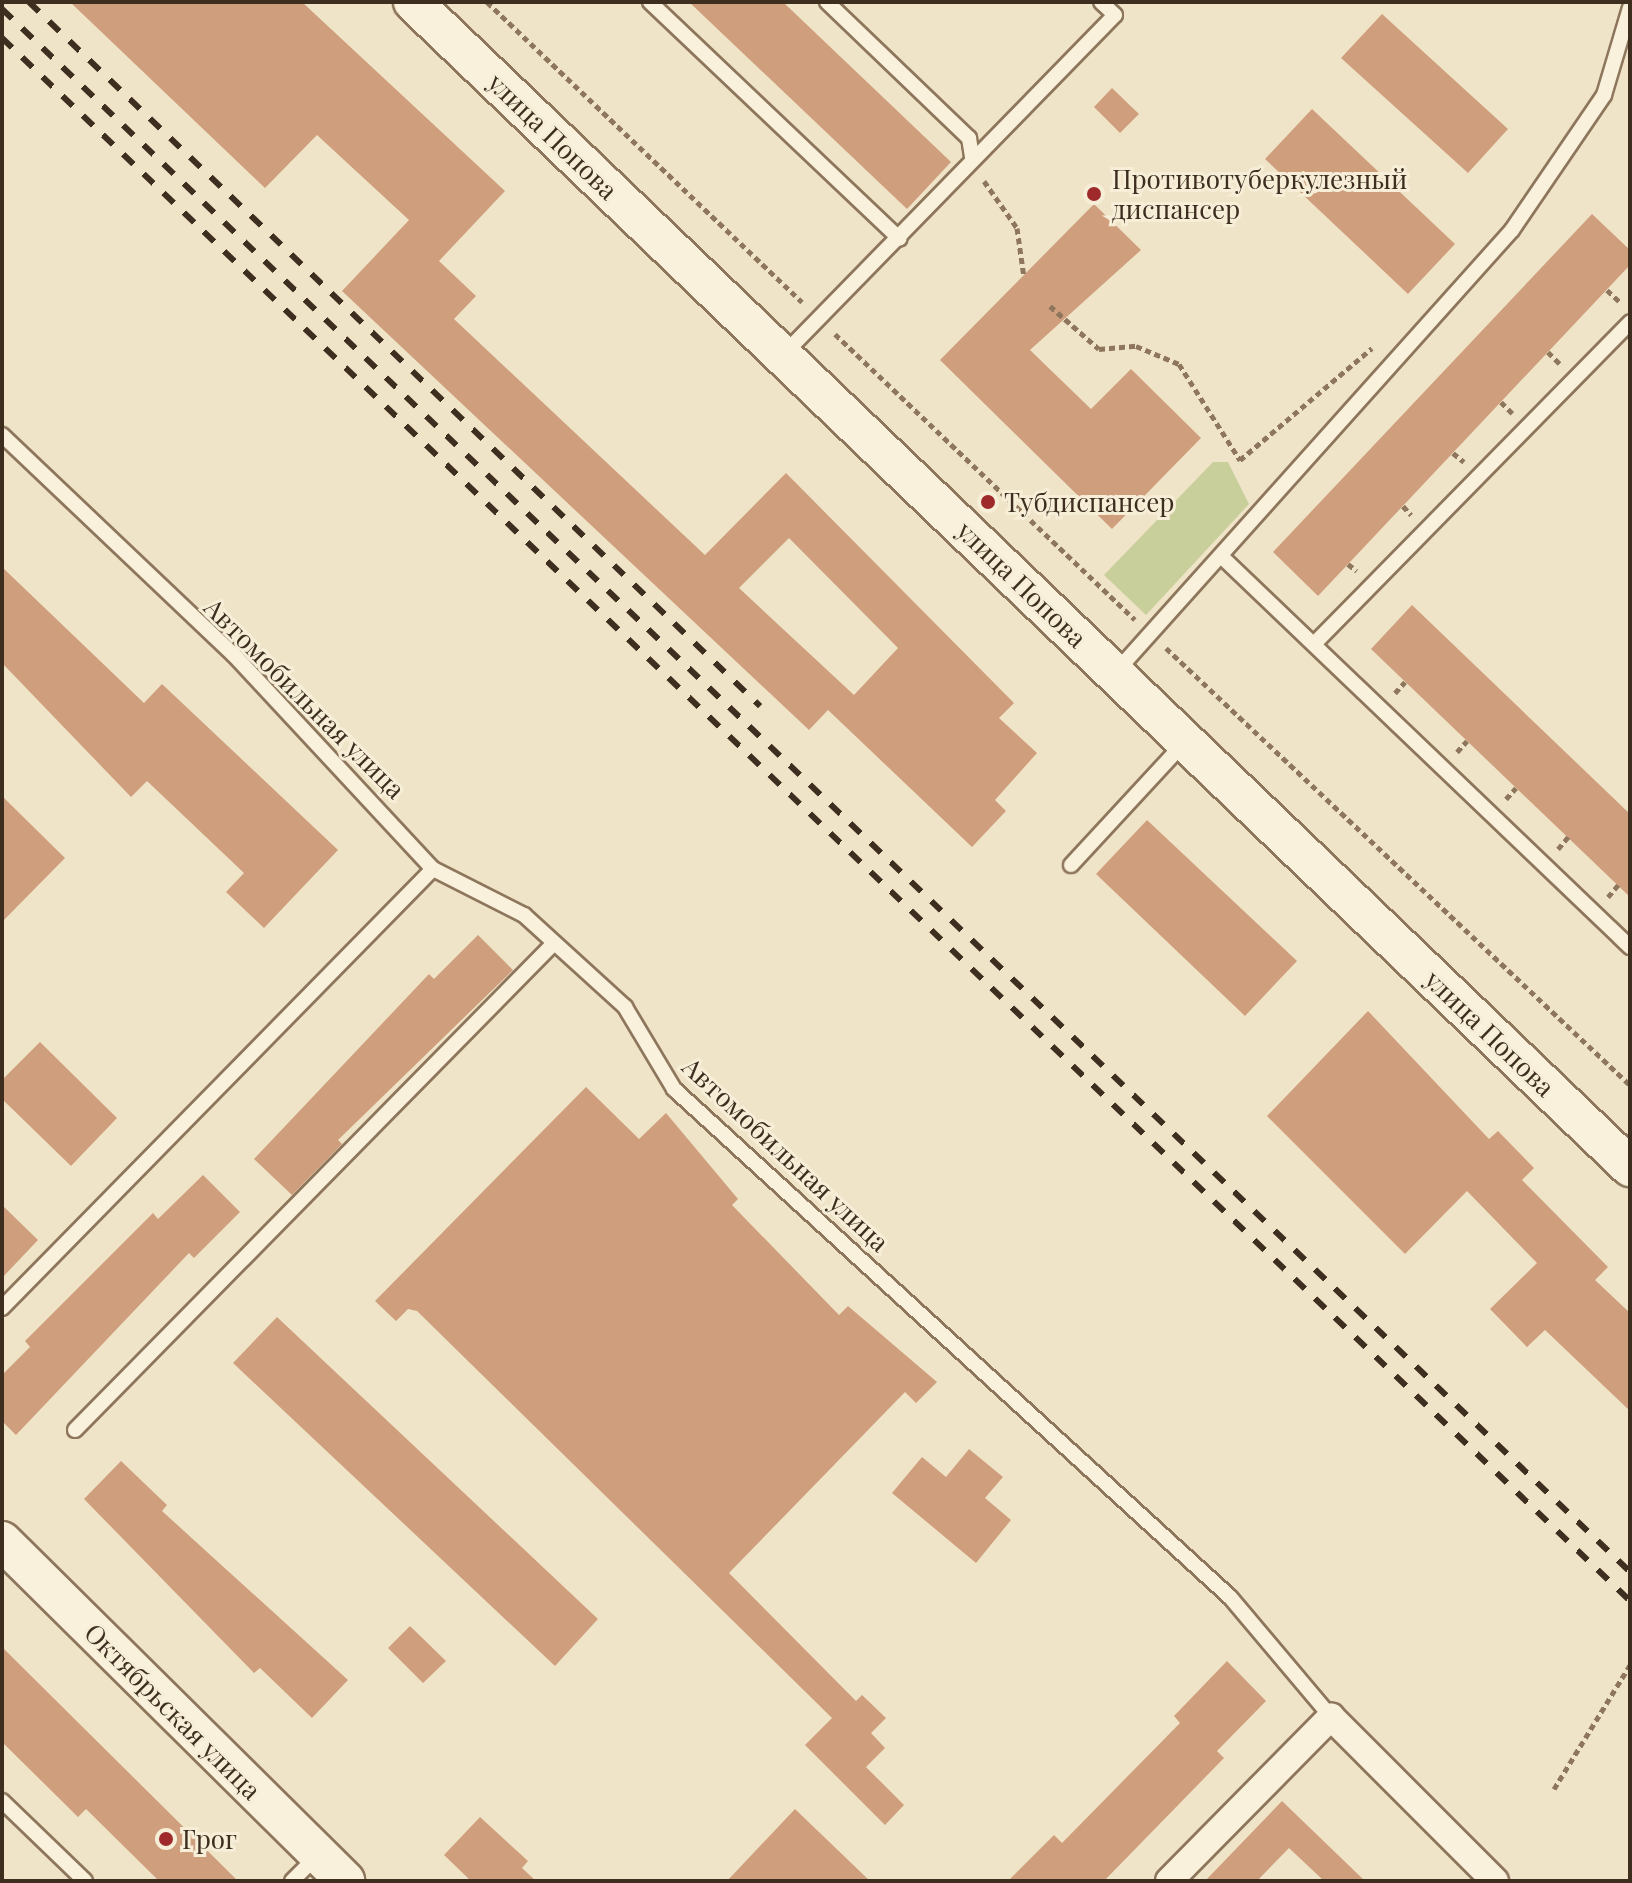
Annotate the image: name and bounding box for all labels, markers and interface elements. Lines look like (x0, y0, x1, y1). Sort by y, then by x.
street label: улица Попова (482, 67, 624, 205)
place label: Противотуберкулезный диспансер (1112, 163, 1407, 224)
marker: Противотуберкулезный диспансер (1083, 183, 1105, 205)
place label: Тубдиспансер (1004, 486, 1174, 518)
marker: Тубдиспансер (979, 493, 997, 511)
street label: улица Попова (951, 515, 1093, 653)
street label: Автомобильная улица (198, 591, 412, 805)
street label: улица Попова (1419, 964, 1561, 1102)
street label: Автомобильная улица (676, 1050, 896, 1258)
street label: Октябрьская улица (79, 1617, 267, 1805)
place label: Грог (182, 1823, 237, 1855)
marker: Грог (157, 1830, 175, 1848)

